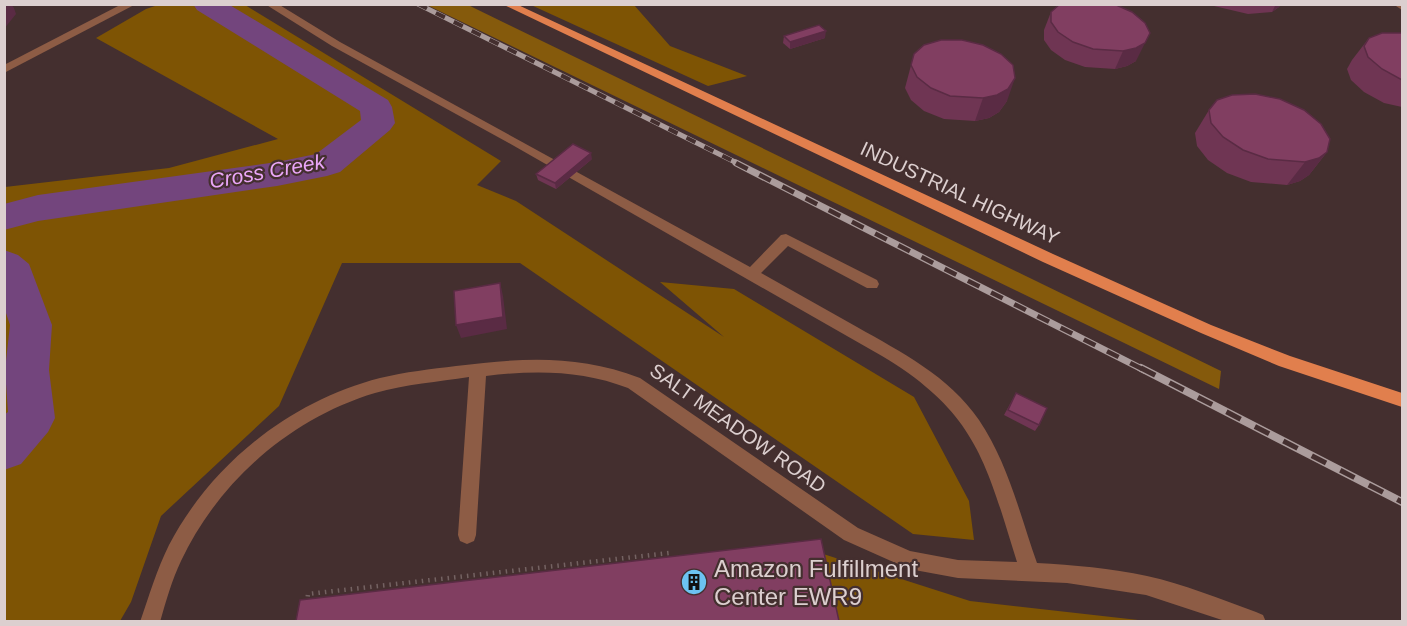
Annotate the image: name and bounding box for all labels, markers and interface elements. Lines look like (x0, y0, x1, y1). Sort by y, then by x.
street label: INDUSTRIAL HIGHWAY (857, 137, 1063, 249)
water label: Cross Creek (208, 149, 328, 192)
street label: SALT MEADOW ROAD (646, 359, 830, 497)
place label: Amazon Fulfillment Center EWR9 (714, 555, 918, 610)
building icon: Amazon Fulfillment Center EWR9 (679, 567, 709, 597)

